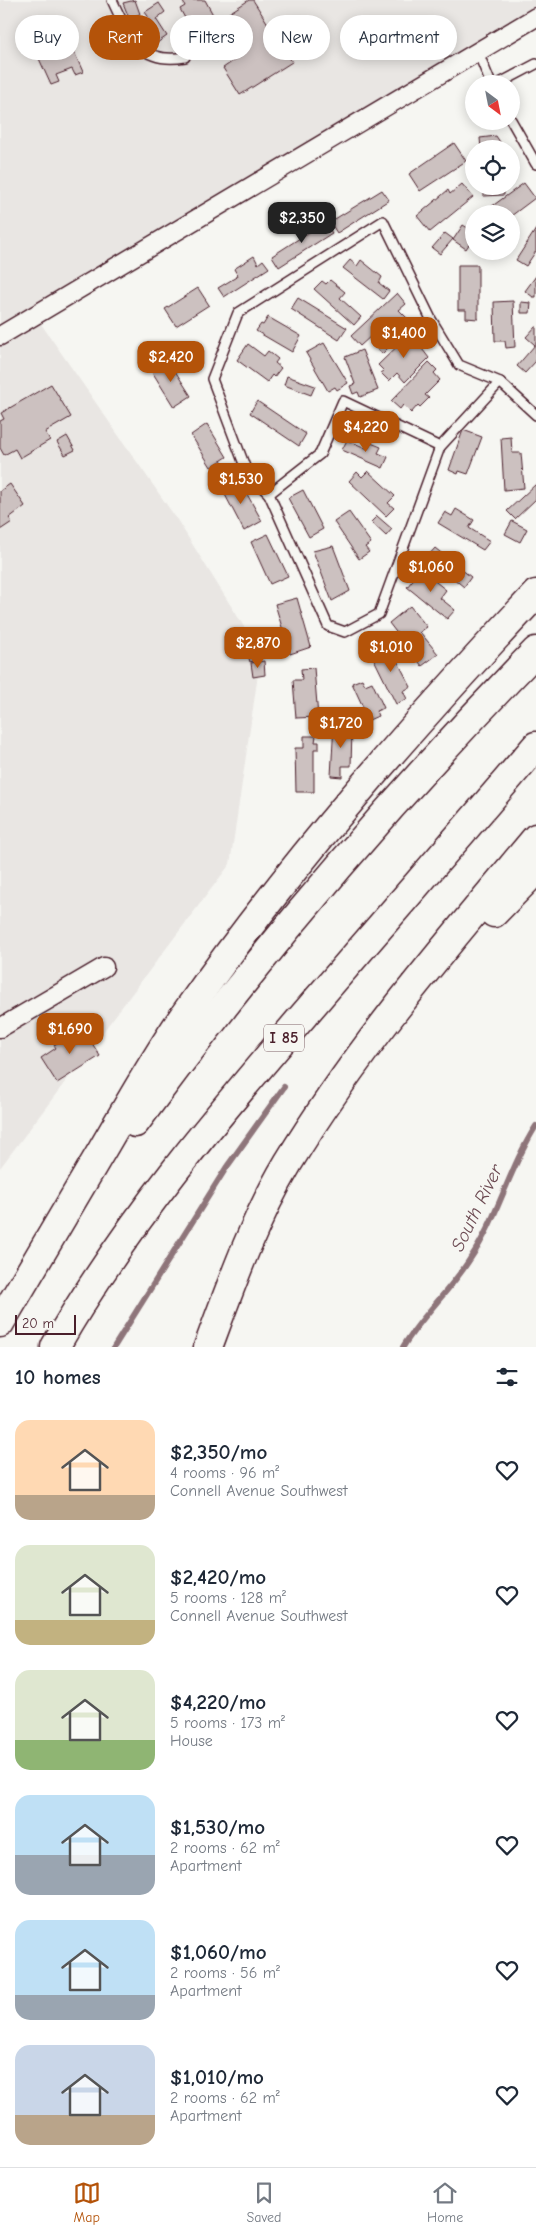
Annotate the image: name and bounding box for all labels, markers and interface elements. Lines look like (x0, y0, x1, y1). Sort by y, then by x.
chip: Buy (15, 15, 79, 60)
chip: Rent (89, 15, 160, 60)
chip: Filters (170, 15, 253, 60)
chip: New (263, 15, 330, 60)
chip: Apartment (340, 15, 457, 60)
north arrow (465, 75, 520, 130)
map controls (465, 75, 520, 260)
button: locate (465, 140, 520, 195)
pin: $2,350 (261, 202, 343, 244)
button: layers (465, 205, 520, 260)
text: $2,350 (279, 209, 325, 227)
pin: $1,400 (363, 316, 445, 359)
text: $1,400 (382, 324, 426, 342)
pin: $2,420 (130, 340, 212, 383)
text: $2,420 (148, 348, 194, 366)
pin: $4,220 (325, 410, 407, 453)
text: $4,220 (343, 418, 389, 436)
pin: $1,530 (200, 462, 282, 505)
text: $1,530 (219, 470, 263, 488)
pin: $1,060 (390, 550, 472, 593)
text: $1,060 (408, 558, 454, 576)
pin: $2,870 (217, 626, 299, 669)
pin: $1,010 (350, 630, 432, 673)
text: $2,870 (235, 634, 281, 652)
text: $1,010 (369, 638, 413, 656)
pin: $1,720 (300, 706, 382, 749)
text: $1,720 (319, 714, 363, 732)
pin: $1,690 (29, 1012, 111, 1055)
text: $1,690 (48, 1020, 92, 1038)
road number: I 85 (264, 1024, 304, 1052)
water label: South River (447, 1160, 508, 1255)
scale bar (15, 1312, 76, 1335)
text: 20 m (22, 1315, 54, 1332)
icon: filters (493, 1363, 521, 1391)
text: 10 homes (15, 1365, 101, 1389)
icon: home (55, 1440, 115, 1500)
text: $2,350/mo (170, 1440, 267, 1464)
icon: heart (493, 1456, 521, 1484)
text: 4 rooms · 96 m² (170, 1464, 279, 1482)
text: Connell Avenue Southwest (170, 1482, 348, 1500)
icon: home (55, 1565, 115, 1625)
text: $2,420/mo (170, 1565, 266, 1589)
icon: heart (493, 1581, 521, 1609)
text: 5 rooms · 128 m² (170, 1589, 286, 1607)
text: Connell Avenue Southwest (170, 1607, 348, 1625)
icon: home (55, 1690, 115, 1750)
text: $4,220/mo (170, 1690, 266, 1714)
icon: heart (493, 1706, 521, 1734)
text: 5 rooms · 173 m² (170, 1714, 285, 1732)
text: House (170, 1732, 213, 1750)
icon: home (55, 1815, 115, 1875)
text: $1,530/mo (170, 1815, 265, 1839)
icon: heart (493, 1831, 521, 1859)
text: 2 rooms · 62 m² (170, 1839, 280, 1857)
text: Apartment (170, 1857, 242, 1875)
icon: home (55, 1940, 115, 2000)
text: $1,060/mo (170, 1940, 267, 1964)
icon: heart (493, 1956, 521, 1984)
text: 2 rooms · 56 m² (170, 1964, 280, 1982)
text: Apartment (170, 1982, 242, 2000)
icon: home (55, 2065, 115, 2125)
text: $1,010/mo (170, 2065, 264, 2089)
icon: heart (493, 2081, 521, 2109)
text: 2 rooms · 62 m² (170, 2089, 280, 2107)
text: Apartment (170, 2107, 242, 2125)
tab: Map (73, 2179, 101, 2226)
tab: Saved (246, 2179, 281, 2226)
tab: Home (427, 2179, 463, 2226)

